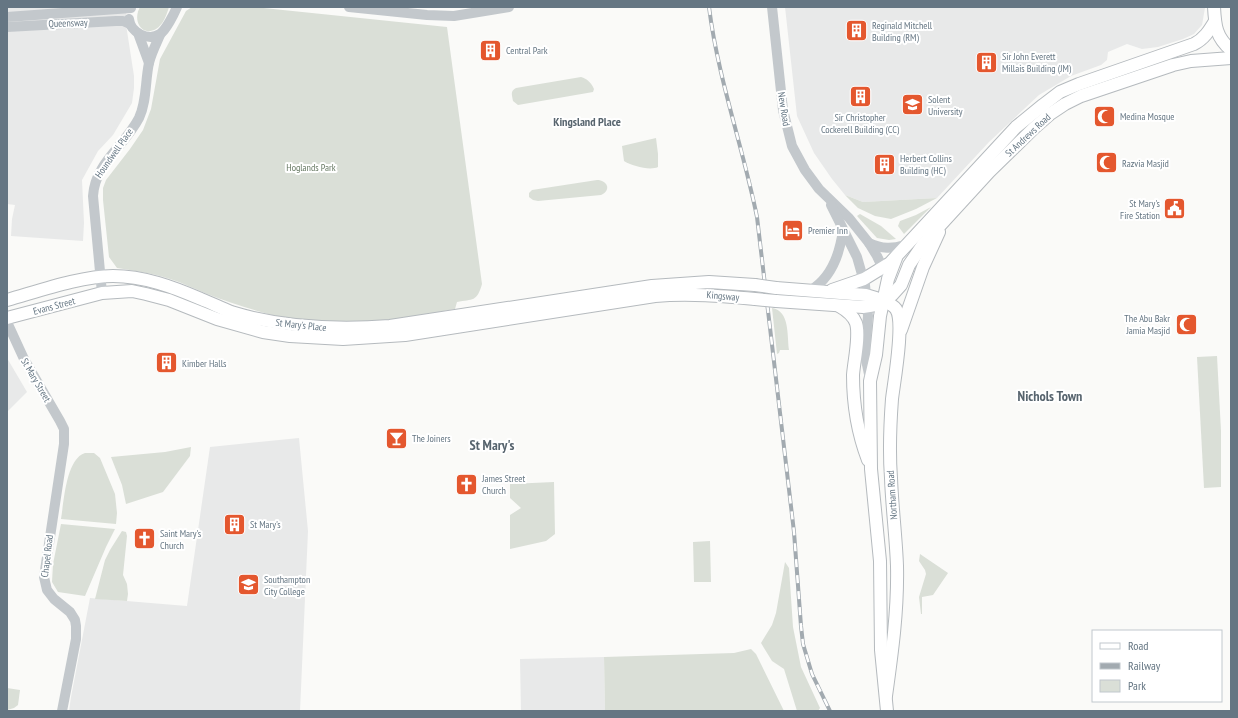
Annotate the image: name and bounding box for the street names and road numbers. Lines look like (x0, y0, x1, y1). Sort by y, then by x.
street label: Queensway (48, 16, 88, 30)
street label: New Road (775, 91, 793, 127)
street label: St Andrews Road (1003, 111, 1053, 159)
street label: Houndwell Place (92, 126, 136, 180)
street label: Kingsway (706, 288, 740, 304)
street label: Evans Street (32, 294, 77, 318)
street label: St Mary's Place (275, 316, 327, 334)
street label: St Mary Street (18, 356, 54, 404)
street label: Northam Road (884, 470, 900, 520)
street label: Chapel Road (38, 534, 56, 578)

